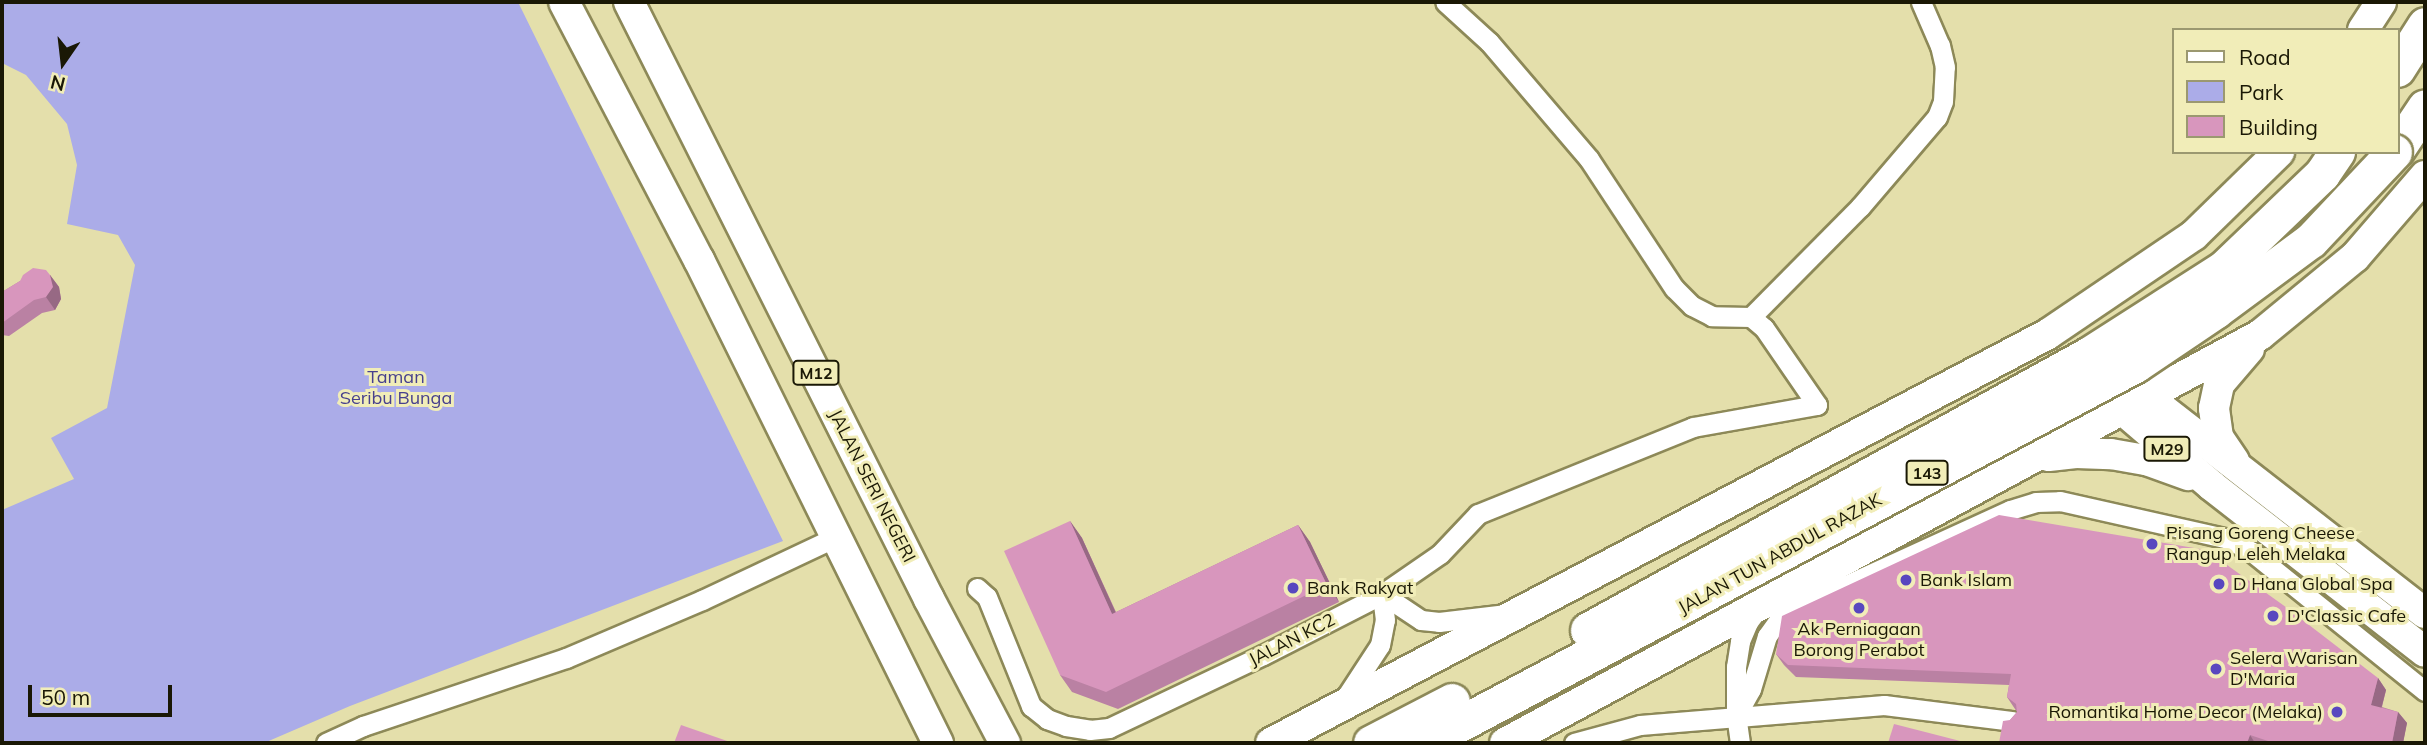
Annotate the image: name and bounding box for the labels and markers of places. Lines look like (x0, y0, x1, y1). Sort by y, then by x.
place label: Pisang Goreng Cheese Rangup Leleh Melaka (2166, 523, 2355, 566)
marker: Pisang Goreng Cheese Rangup Leleh Melaka (2144, 536, 2160, 552)
place label: Bank Islam (1920, 569, 2012, 591)
marker: Bank Islam (1898, 572, 1914, 588)
place label: D Hana Global Spa (2233, 573, 2393, 595)
marker: D Hana Global Spa (2211, 576, 2227, 592)
place label: Bank Rakyat (1307, 577, 1413, 599)
marker: Bank Rakyat (1285, 580, 1301, 596)
marker: Ak Perniagaan Borong Perabot (1851, 600, 1867, 616)
place label: D'Classic Cafe (2287, 605, 2406, 627)
marker: D'Classic Cafe (2265, 608, 2281, 624)
place label: Ak Perniagaan Borong Perabot (1794, 619, 1924, 662)
place label: Selera Warisan D'Maria (2230, 648, 2358, 690)
marker: Selera Warisan D'Maria (2208, 661, 2224, 677)
place label: Romantika Home Decor (Melaka) (2048, 701, 2323, 723)
marker: Romantika Home Decor (Melaka) (2329, 704, 2345, 720)

